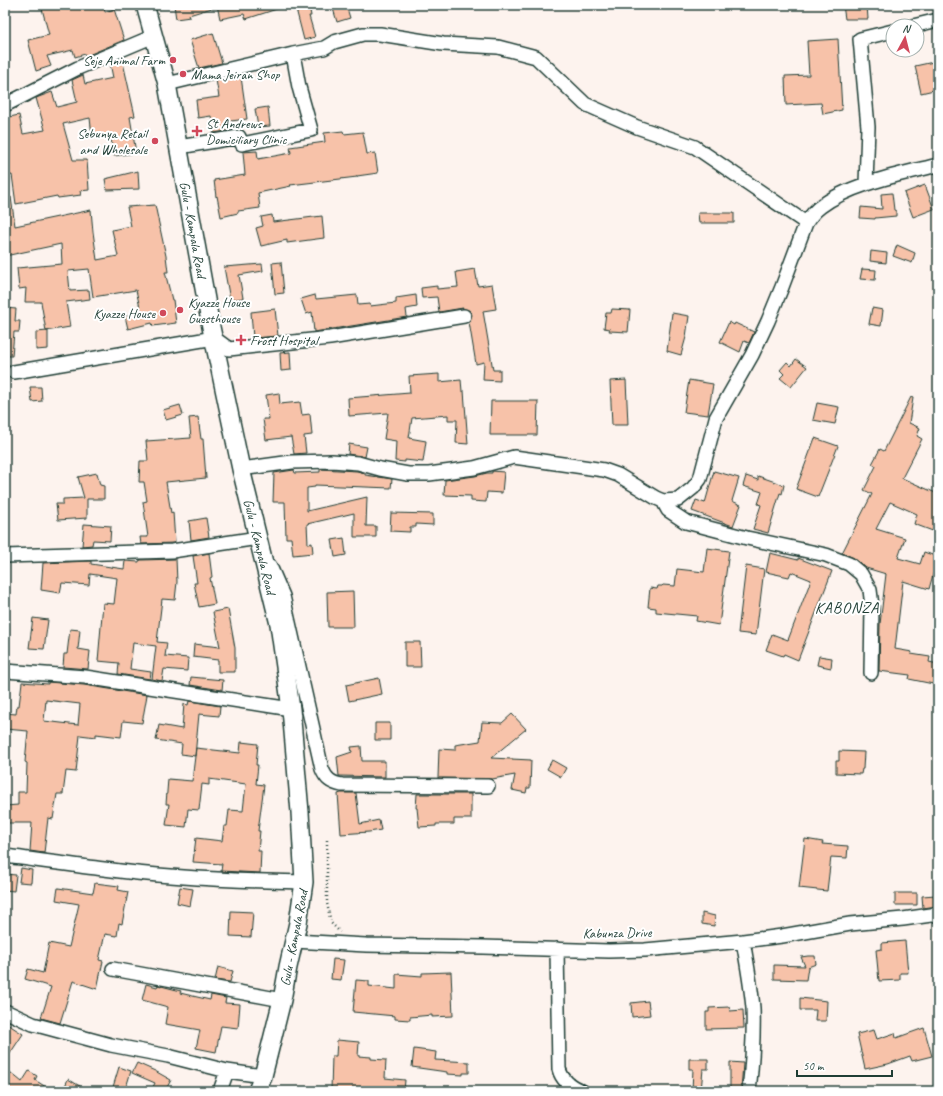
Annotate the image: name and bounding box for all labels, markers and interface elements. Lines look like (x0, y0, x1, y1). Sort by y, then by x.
north arrow (885, 18, 925, 58)
text: N (902, 21, 913, 36)
place label: Seje Animal Farm (83, 52, 166, 69)
marker: Seje Animal Farm (168, 55, 178, 65)
place label: Mama Jeiran Shop (191, 66, 280, 83)
marker: Mama Jeiran Shop (178, 69, 188, 79)
place label: St Andrews Domiciliary Clinic (206, 115, 287, 148)
place label: Sebunya Retail and Wholesale (77, 125, 150, 158)
marker: St Andrews Domiciliary Clinic (191, 125, 203, 137)
marker: Sebunya Retail and Wholesale (150, 136, 160, 146)
street label: Gulu - Kampala Road (176, 180, 211, 282)
place label: Kyazze House Guesthouse (188, 294, 251, 327)
place label: Kyazze House (94, 305, 156, 322)
marker: Kyazze House Guesthouse (175, 305, 185, 315)
marker: Kyazze House (158, 308, 168, 318)
place label: Frost Hospital (250, 332, 320, 349)
marker: Frost Hospital (235, 334, 247, 346)
street label: Gulu - Kampala Road (240, 497, 280, 598)
district label: KABONZA (815, 598, 879, 618)
street label: Gulu - Kampala Road (276, 886, 312, 987)
street label: Kabunza Drive (582, 924, 653, 942)
scale bar (797, 1052, 892, 1078)
text: 50 m (803, 1058, 825, 1074)

